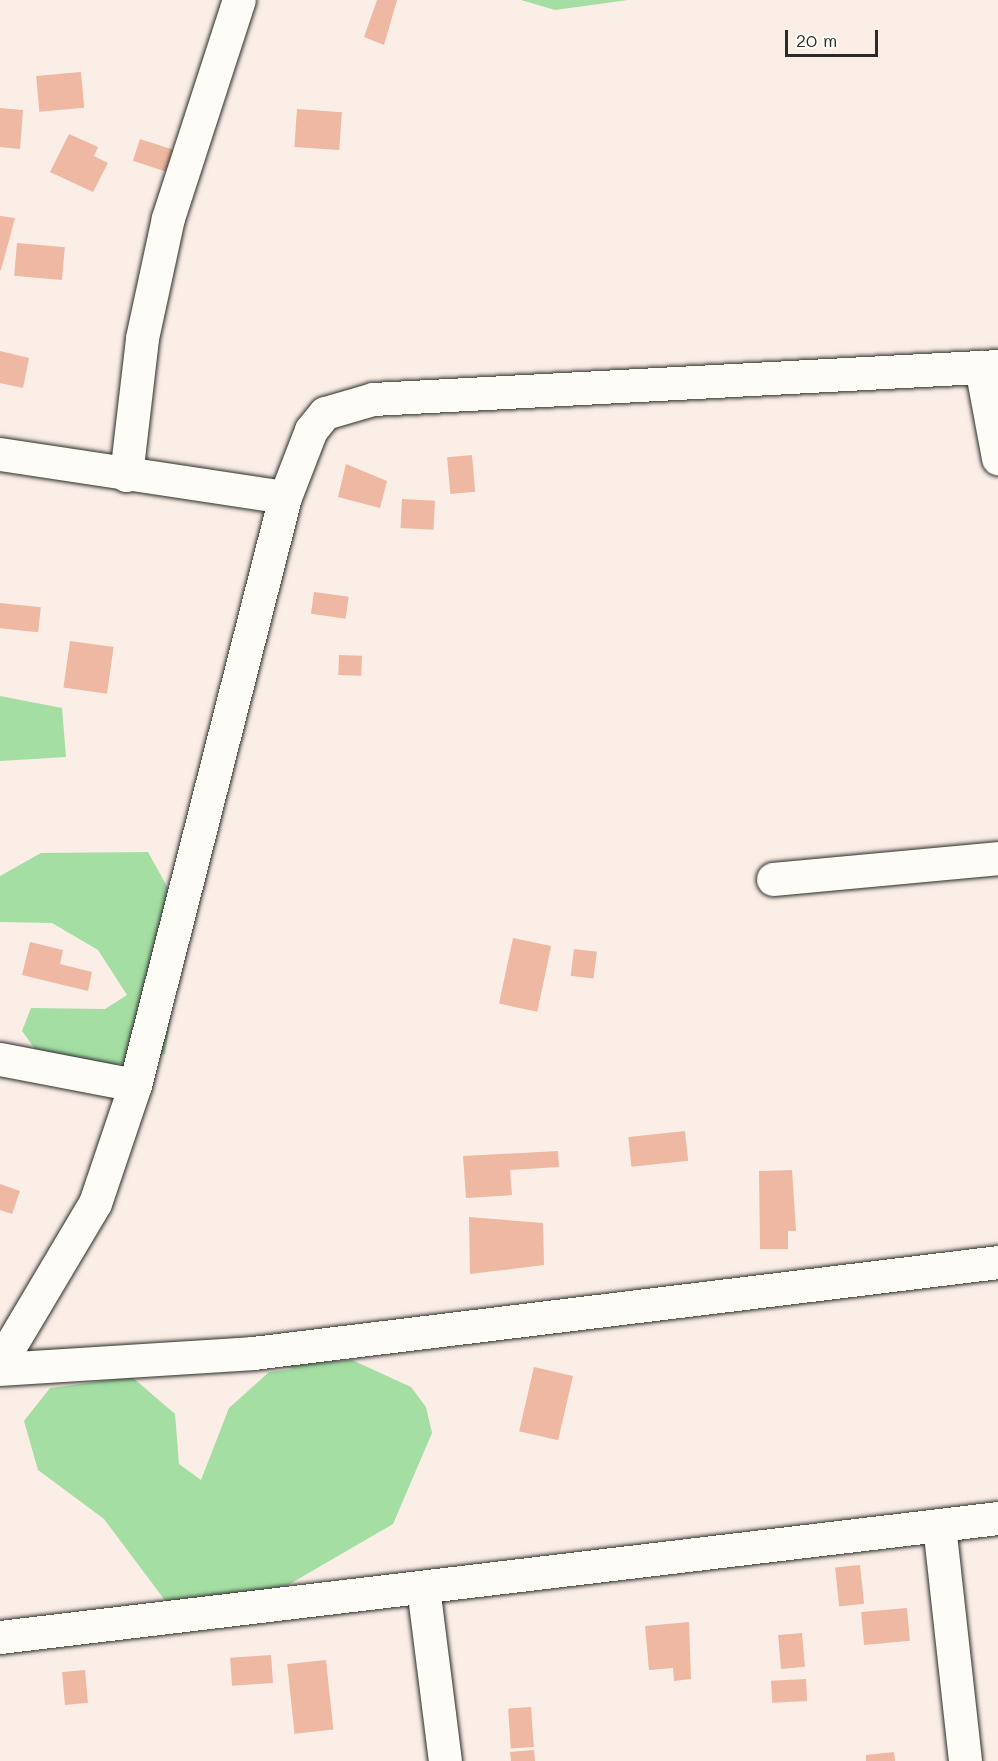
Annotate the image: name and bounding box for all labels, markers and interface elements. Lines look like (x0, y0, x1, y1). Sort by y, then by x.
scale bar (788, 18, 881, 56)
text: 20 m (796, 28, 837, 52)

